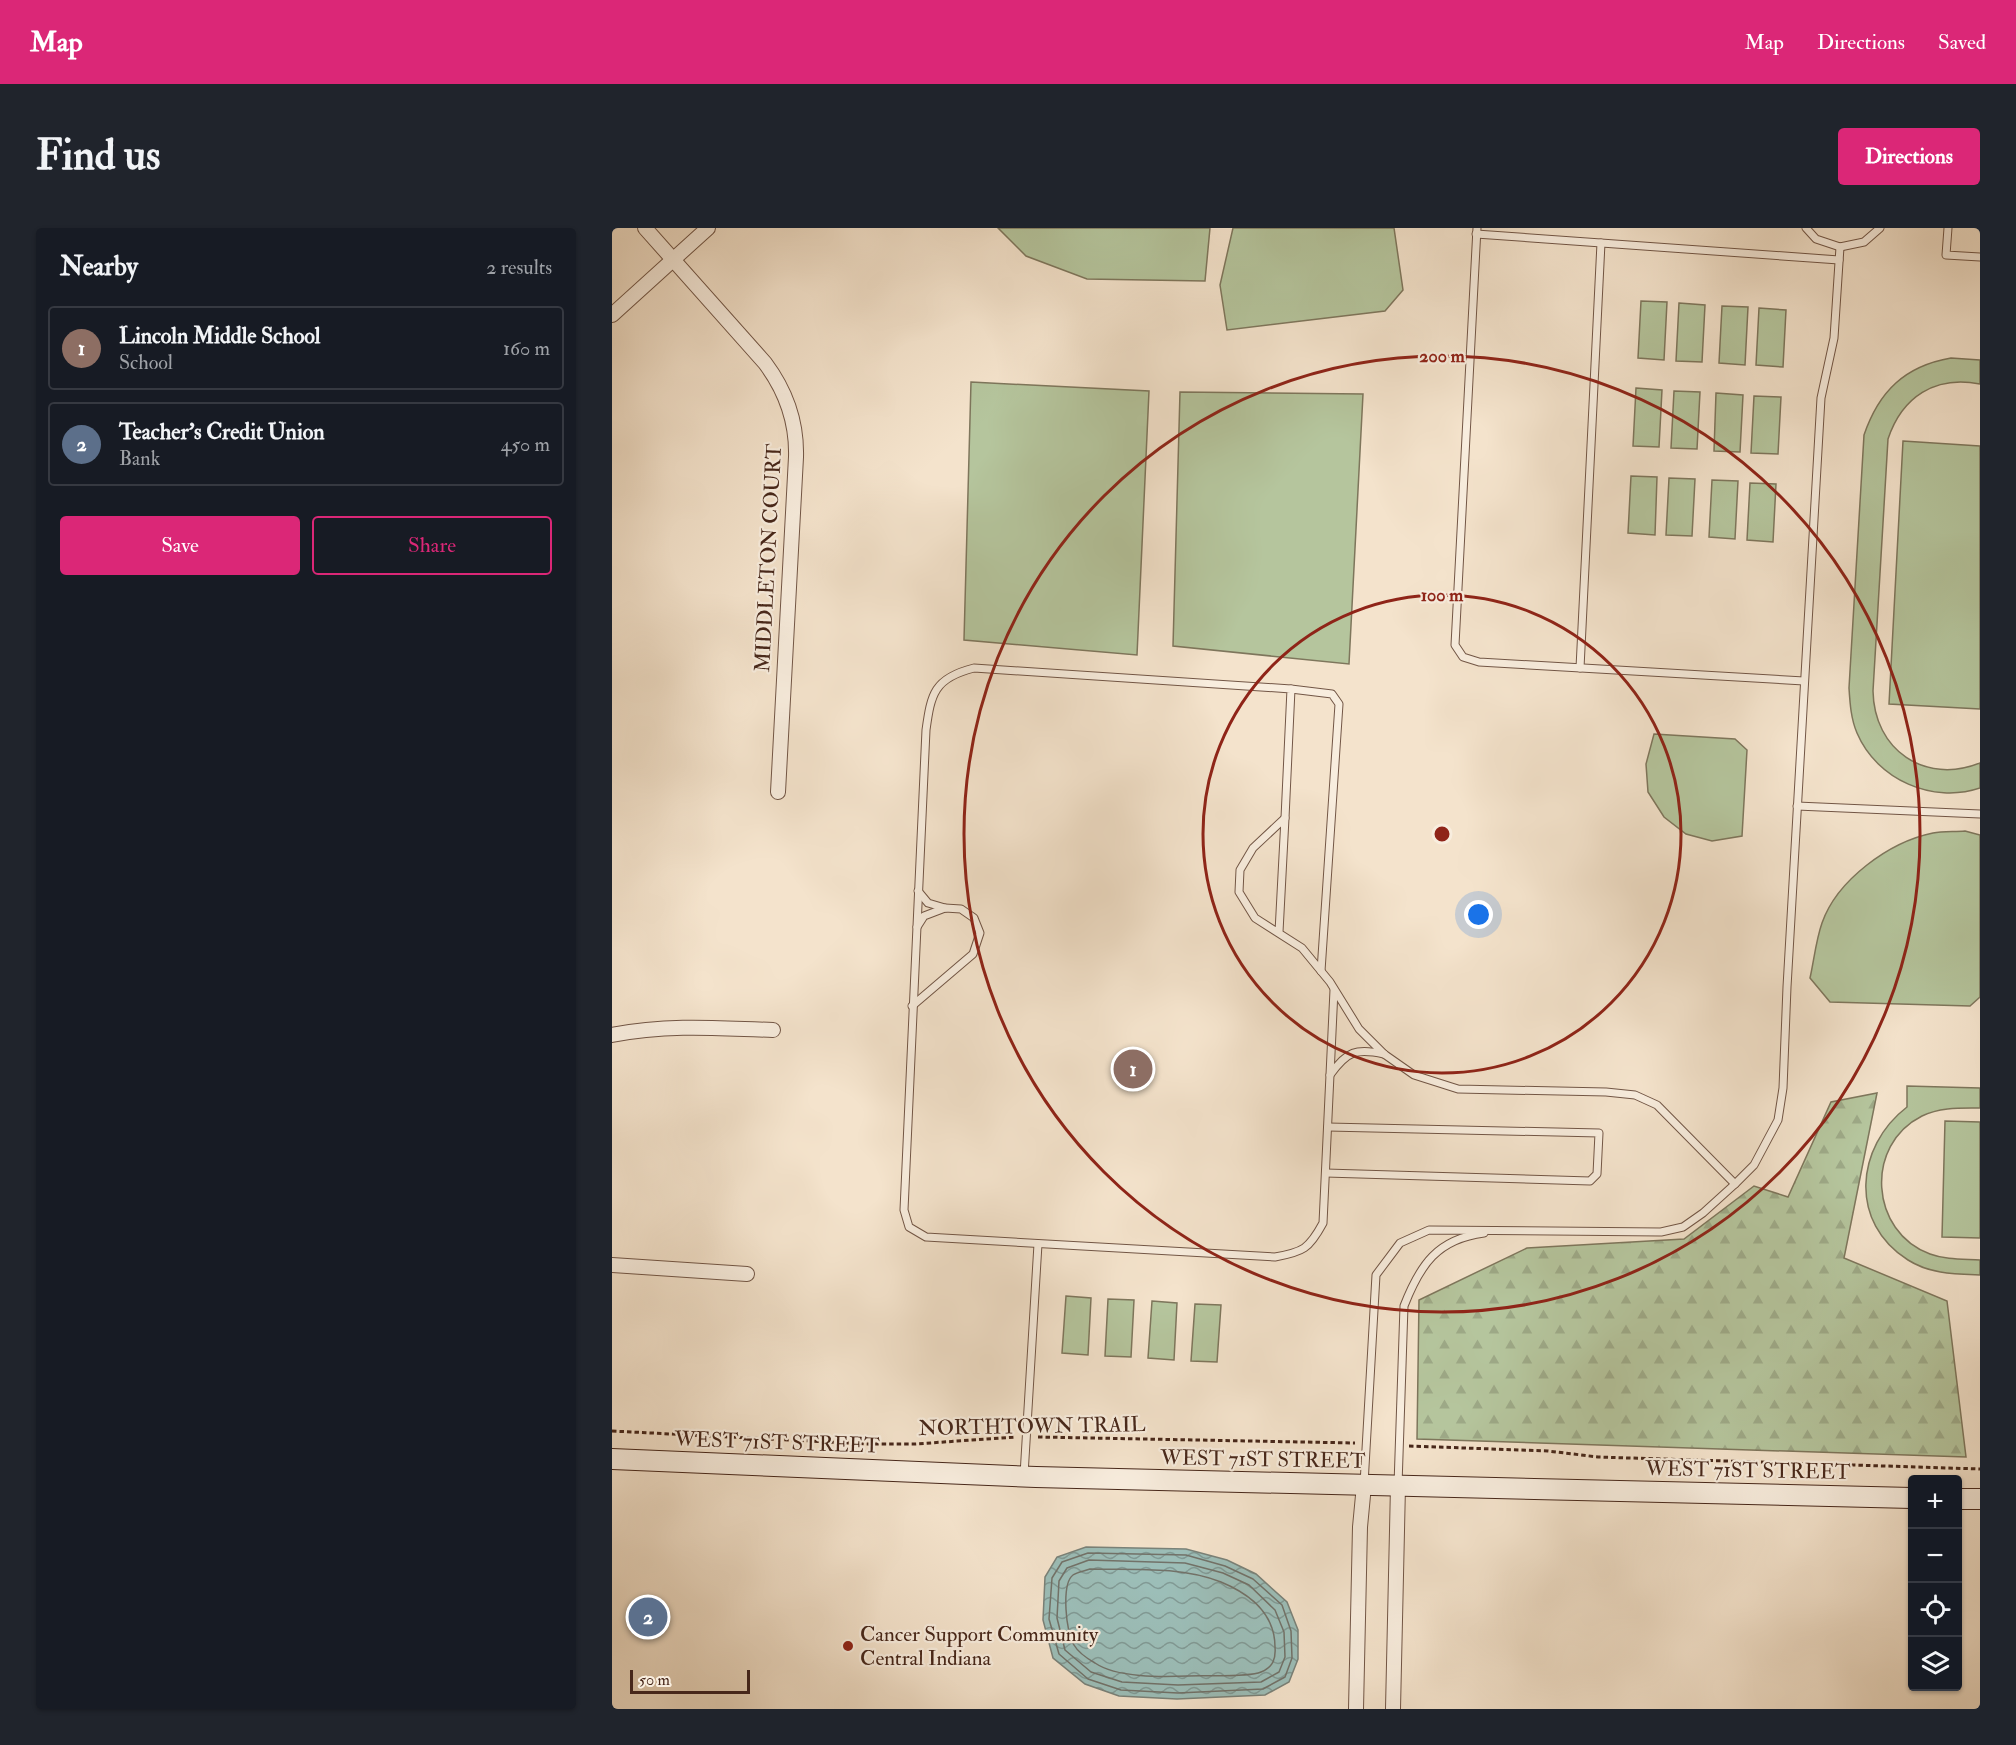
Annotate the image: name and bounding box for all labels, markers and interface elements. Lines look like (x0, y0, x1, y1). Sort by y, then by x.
text: Map (30, 25, 83, 60)
text: Map (1744, 29, 1784, 56)
text: Directions (1817, 29, 1905, 56)
text: Saved (1938, 29, 1986, 56)
button: Directions (1838, 128, 1980, 185)
text: Find us (36, 130, 160, 182)
text: Nearby (60, 251, 138, 283)
text: 2 results (486, 255, 552, 280)
text: Lincoln Middle School (119, 322, 320, 350)
text: 1 (78, 336, 85, 361)
text: 160 m (503, 336, 550, 361)
text: 200 m (1419, 345, 1466, 368)
text: School (119, 350, 173, 375)
text: Teacher's Credit Union (119, 418, 325, 446)
text: 2 (76, 432, 87, 457)
text: 450 m (501, 432, 550, 457)
street label: MIDDLETON COURT (749, 443, 788, 673)
text: Bank (119, 446, 160, 471)
button: Save (60, 516, 300, 575)
button: Share (312, 516, 552, 575)
text: 100 m (1421, 584, 1464, 607)
centre of rings (1432, 824, 1452, 844)
your location (1464, 900, 1493, 929)
pin: 1 (1114, 1046, 1152, 1092)
street label: NORTHTOWN TRAIL (918, 1411, 1146, 1442)
street label: WEST 71ST STREET (673, 1425, 880, 1460)
street label: WEST 71ST STREET (1159, 1444, 1366, 1475)
street label: WEST 71ST STREET (1644, 1455, 1851, 1486)
map controls (1908, 1475, 1962, 1691)
button: + (1908, 1475, 1962, 1529)
button: − (1908, 1529, 1962, 1583)
button: locate (1908, 1583, 1962, 1637)
pin: 2 (628, 1594, 668, 1640)
place label: Cancer Support Community Central Indiana (860, 1621, 1099, 1672)
button: layers (1908, 1637, 1962, 1691)
marker: Cancer Support Community Central Indiana (841, 1639, 855, 1653)
scale bar (630, 1667, 750, 1694)
text: 50 m (639, 1670, 670, 1690)

